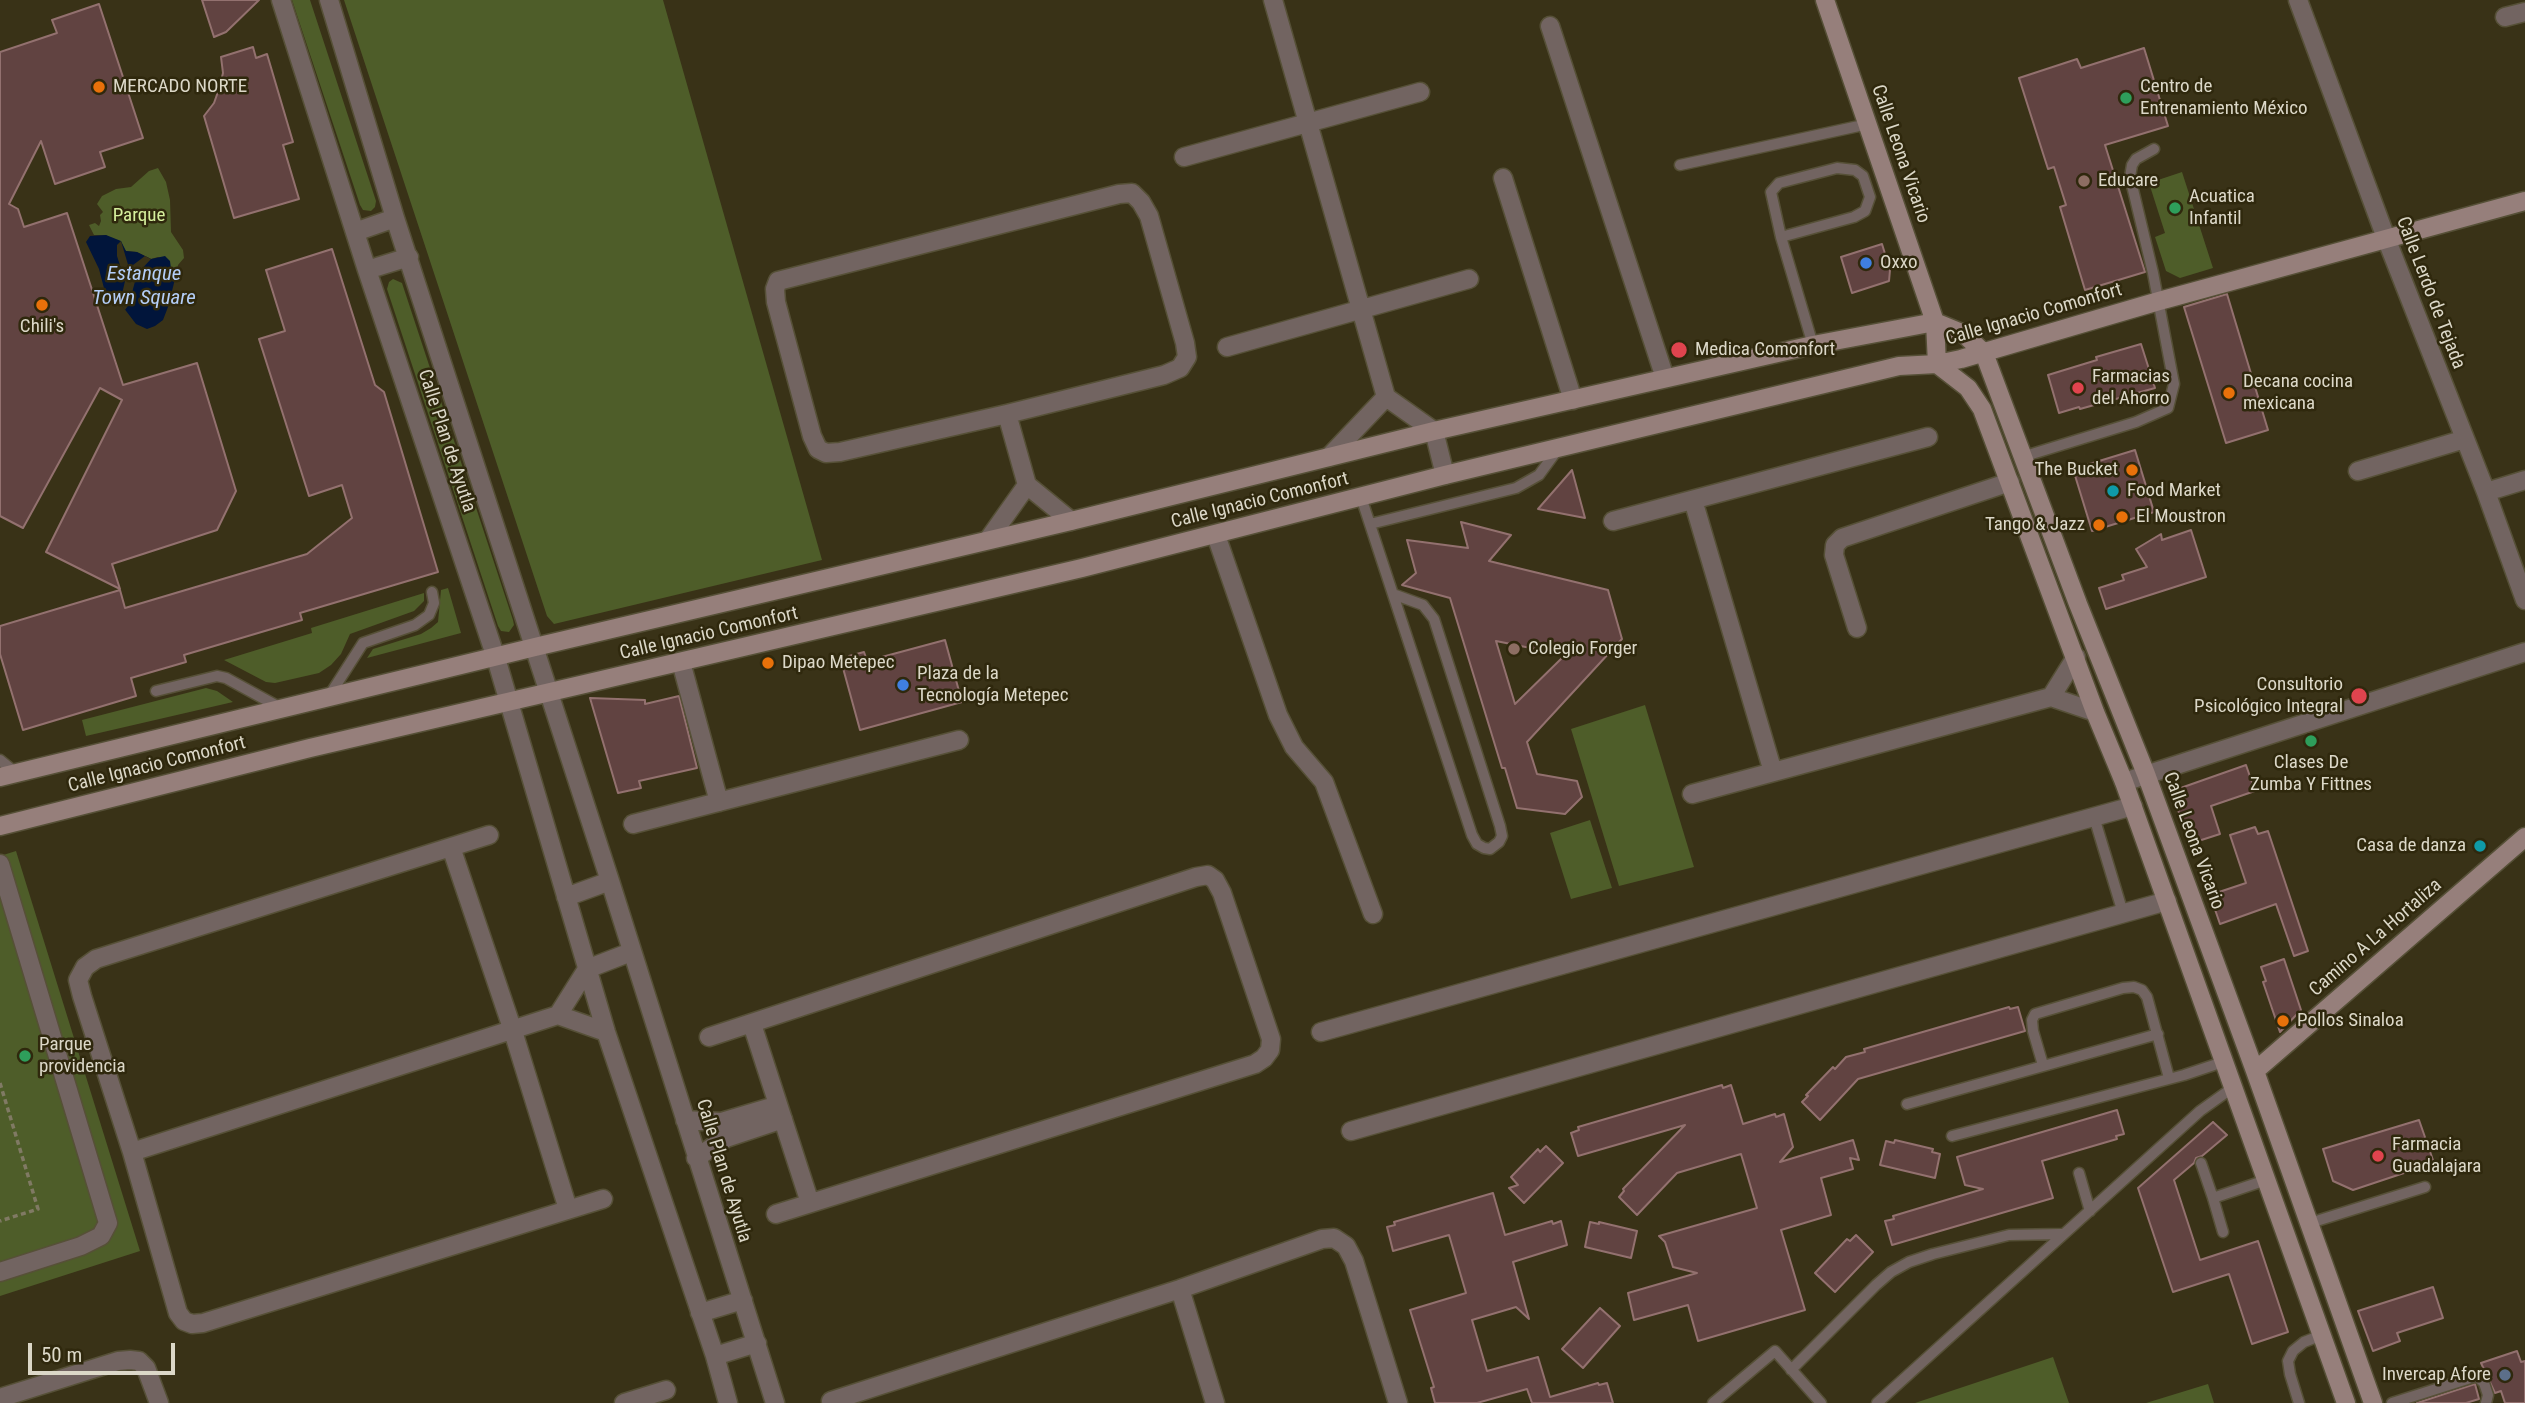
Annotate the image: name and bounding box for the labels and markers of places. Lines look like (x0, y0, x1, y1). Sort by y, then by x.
place label: MERCADO NORTE (113, 76, 247, 98)
place label: Centro de Entrenamiento México (2140, 76, 2307, 120)
marker: MERCADO NORTE (91, 79, 107, 95)
marker: Centro de Entrenamiento México (2118, 90, 2134, 106)
place label: Educare (2098, 170, 2158, 192)
marker: Educare (2076, 173, 2092, 189)
place label: Acuatica Infantil (2189, 186, 2255, 230)
marker: Acuatica Infantil (2167, 200, 2183, 216)
place label: Oxxo (1880, 252, 1917, 274)
marker: Oxxo (1858, 255, 1874, 271)
marker: Chili's (34, 297, 50, 313)
place label: Chili's (20, 316, 64, 338)
place label: Medica Comonfort (1695, 339, 1835, 361)
marker: Medica Comonfort (1669, 340, 1689, 360)
place label: Farmacias del Ahorro (2092, 366, 2170, 410)
place label: Decana cocina mexicana (2243, 371, 2353, 415)
marker: Farmacias del Ahorro (2070, 380, 2086, 396)
marker: Decana cocina mexicana (2221, 385, 2237, 401)
place label: The Bucket (2034, 459, 2118, 481)
marker: The Bucket (2124, 462, 2140, 478)
place label: Food Market (2127, 480, 2221, 502)
marker: Food Market (2105, 483, 2121, 499)
place label: El Moustron (2136, 506, 2226, 528)
marker: El Moustron (2114, 509, 2130, 525)
place label: Tango & Jazz (1985, 514, 2085, 536)
marker: Tango & Jazz (2091, 517, 2107, 533)
place label: Colegio Forger (1528, 638, 1637, 660)
marker: Colegio Forger (1506, 641, 1522, 657)
place label: Dipao Metepec (782, 652, 894, 674)
marker: Dipao Metepec (760, 655, 776, 671)
place label: Plaza de la Tecnología Metepec (917, 663, 1068, 707)
place label: Consultorio Psicológico Integral (2194, 674, 2343, 718)
marker: Plaza de la Tecnología Metepec (895, 677, 911, 693)
marker: Consultorio Psicológico Integral (2349, 686, 2369, 706)
marker: Clases De Zumba Y Fittnes (2303, 733, 2319, 749)
place label: Clases De Zumba Y Fittnes (2250, 752, 2372, 796)
place label: Casa de danza (2356, 835, 2466, 857)
marker: Casa de danza (2472, 838, 2488, 854)
place label: Pollos Sinaloa (2297, 1010, 2404, 1032)
marker: Pollos Sinaloa (2275, 1013, 2291, 1029)
place label: Parque providencia (39, 1034, 126, 1078)
marker: Parque providencia (17, 1048, 33, 1064)
place label: Farmacia Guadalajara (2392, 1134, 2481, 1178)
marker: Farmacia Guadalajara (2370, 1148, 2386, 1164)
place label: Invercap Afore (2382, 1364, 2491, 1386)
marker: Invercap Afore (2497, 1367, 2513, 1383)

